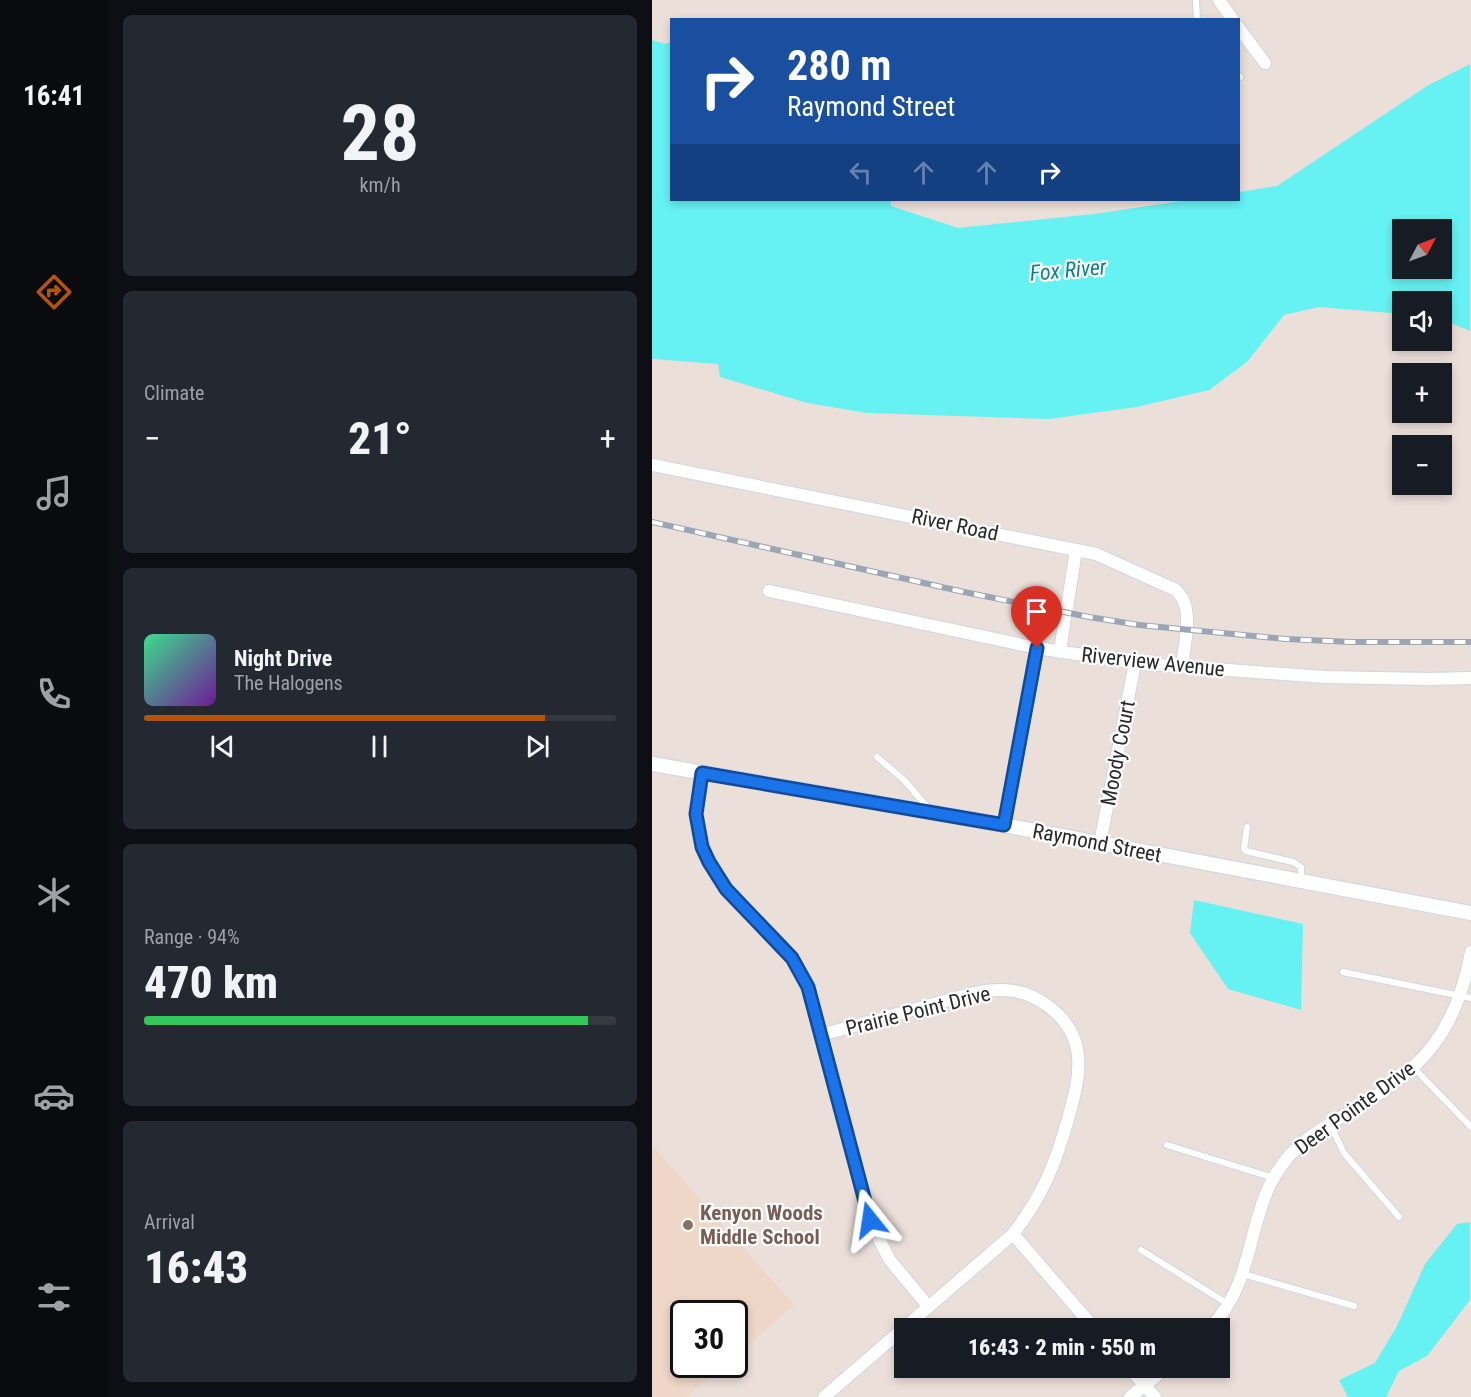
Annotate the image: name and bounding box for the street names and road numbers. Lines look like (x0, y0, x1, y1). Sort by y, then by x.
street label: River Road (909, 504, 1001, 546)
street label: Riverview Avenue (1080, 643, 1226, 681)
street label: Moody Court (1096, 698, 1140, 808)
street label: Raymond Street (1031, 819, 1163, 867)
street label: Prairie Point Drive (843, 981, 993, 1041)
street label: Deer Pointe Drive (1290, 1056, 1420, 1160)

